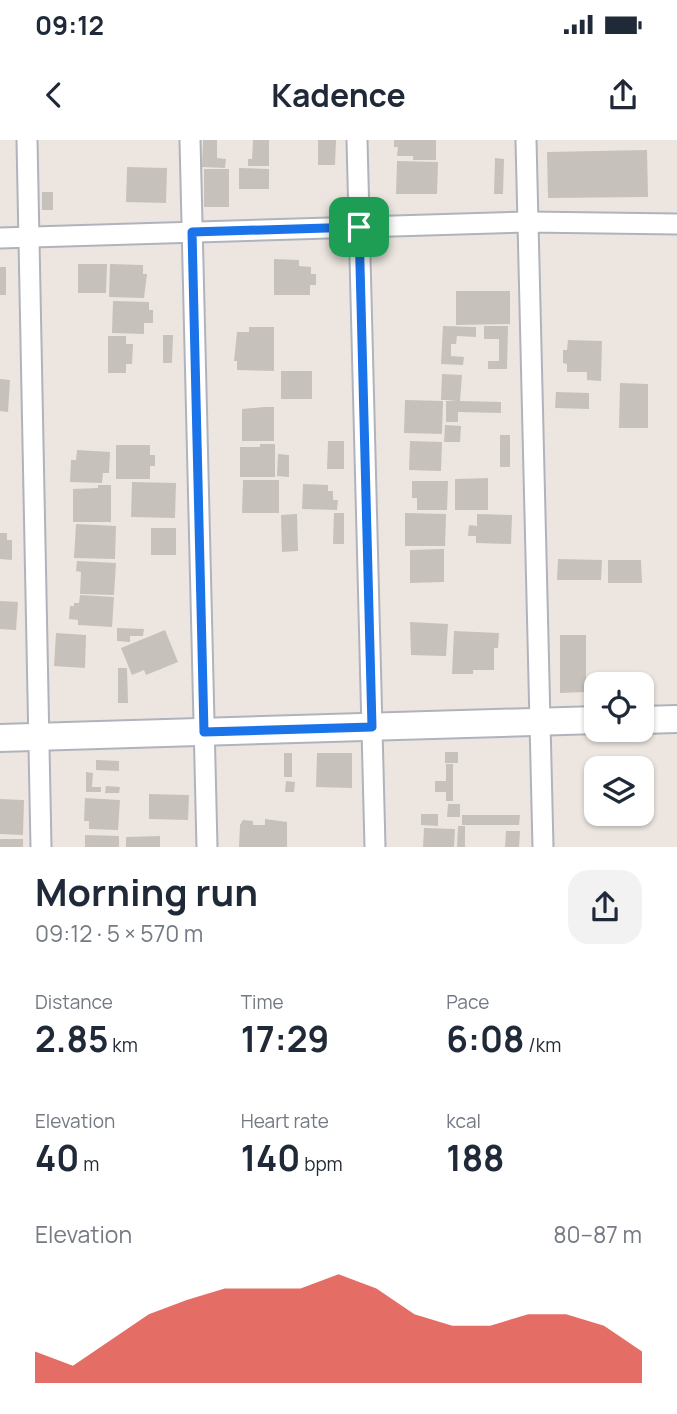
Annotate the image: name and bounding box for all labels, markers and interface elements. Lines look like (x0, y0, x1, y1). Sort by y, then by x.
text: 09:12 (35, 7, 104, 43)
text: Kadence (271, 73, 406, 117)
icon: back (35, 76, 73, 114)
icon: share (604, 76, 642, 114)
pin (329, 197, 389, 257)
icon: arrive (340, 208, 378, 246)
map controls (584, 672, 654, 826)
button: locate (584, 672, 654, 742)
button: layers (584, 756, 654, 826)
text: Morning run (35, 865, 258, 917)
button: share (568, 870, 642, 944)
text: 09:12 · 5 × 570 m (35, 917, 203, 949)
text: Distance (35, 989, 113, 1015)
text: Time (241, 989, 284, 1015)
text: Pace (446, 989, 489, 1015)
text: 2.85 (35, 1015, 108, 1063)
text: 17:29 (241, 1015, 329, 1063)
text: 6:08 (446, 1015, 525, 1063)
text: km (108, 1032, 138, 1058)
text: /km (525, 1032, 561, 1058)
text: Elevation (35, 1108, 115, 1134)
text: Heart rate (241, 1108, 329, 1134)
text: kcal (446, 1108, 481, 1134)
text: 40 (35, 1134, 79, 1182)
text: 140 (241, 1134, 300, 1182)
text: 188 (446, 1134, 505, 1182)
text: m (79, 1151, 99, 1177)
text: bpm (300, 1151, 343, 1177)
text: Elevation (35, 1218, 132, 1250)
text: 80–87 m (553, 1218, 642, 1250)

